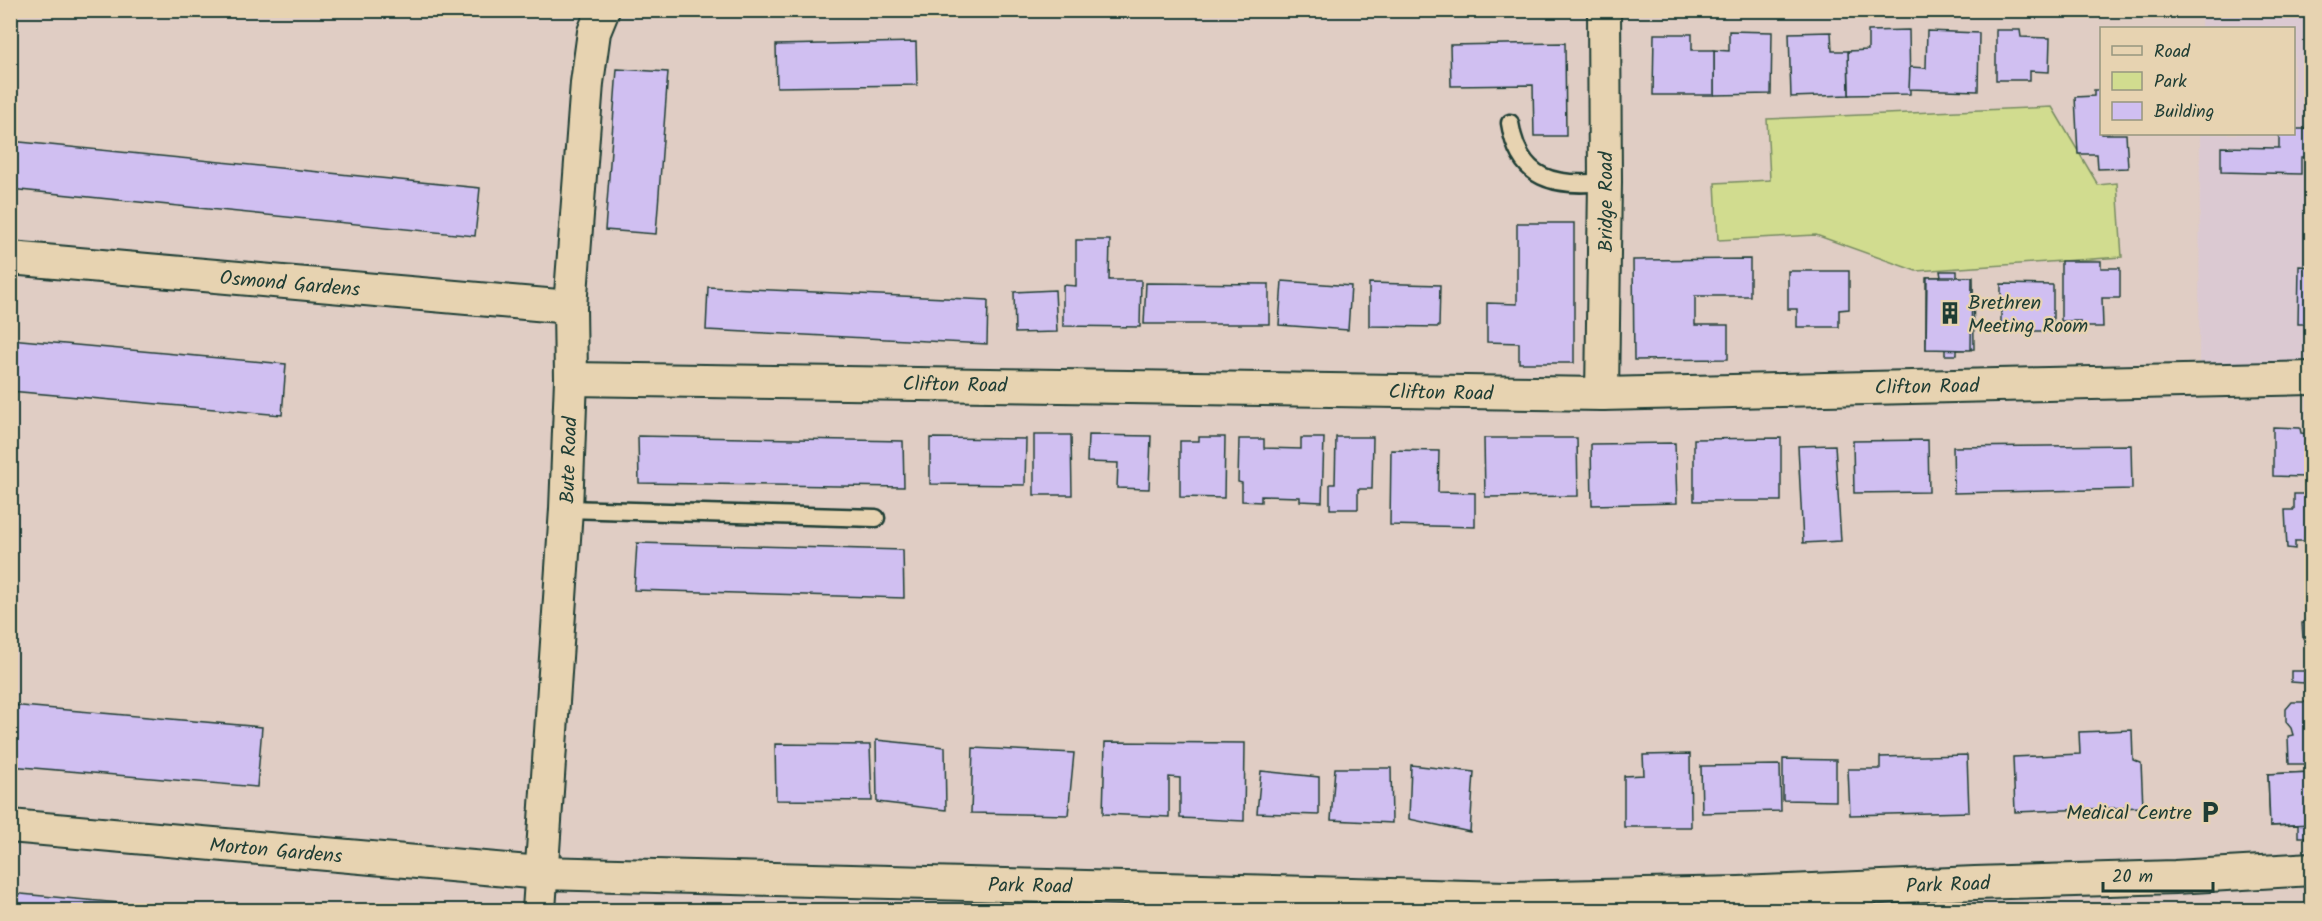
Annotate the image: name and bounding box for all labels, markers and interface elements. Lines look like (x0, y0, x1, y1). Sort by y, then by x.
legend (2100, 27, 2295, 135)
text: Road (2154, 38, 2191, 67)
text: Park (2154, 68, 2187, 97)
text: Building (2154, 98, 2214, 127)
street label: Bridge Road (1591, 151, 1623, 252)
street label: Osmond Gardens (218, 263, 362, 307)
place label: Brethren Meeting Room (1968, 288, 2088, 343)
building icon: Brethren Meeting Room (1937, 300, 1963, 326)
street label: Clifton Road (902, 369, 1009, 403)
street label: Clifton Road (1874, 371, 1981, 405)
street label: Clifton Road (1388, 377, 1495, 411)
street label: Bute Road (552, 415, 588, 504)
place label: Medical Centre (2066, 798, 2192, 830)
parking icon: Medical Centre (2197, 799, 2223, 825)
street label: Morton Gardens (208, 830, 344, 874)
scale bar (2103, 855, 2212, 893)
text: 20 m (2112, 863, 2153, 892)
street label: Park Road (1905, 869, 1992, 903)
street label: Park Road (988, 870, 1073, 904)

